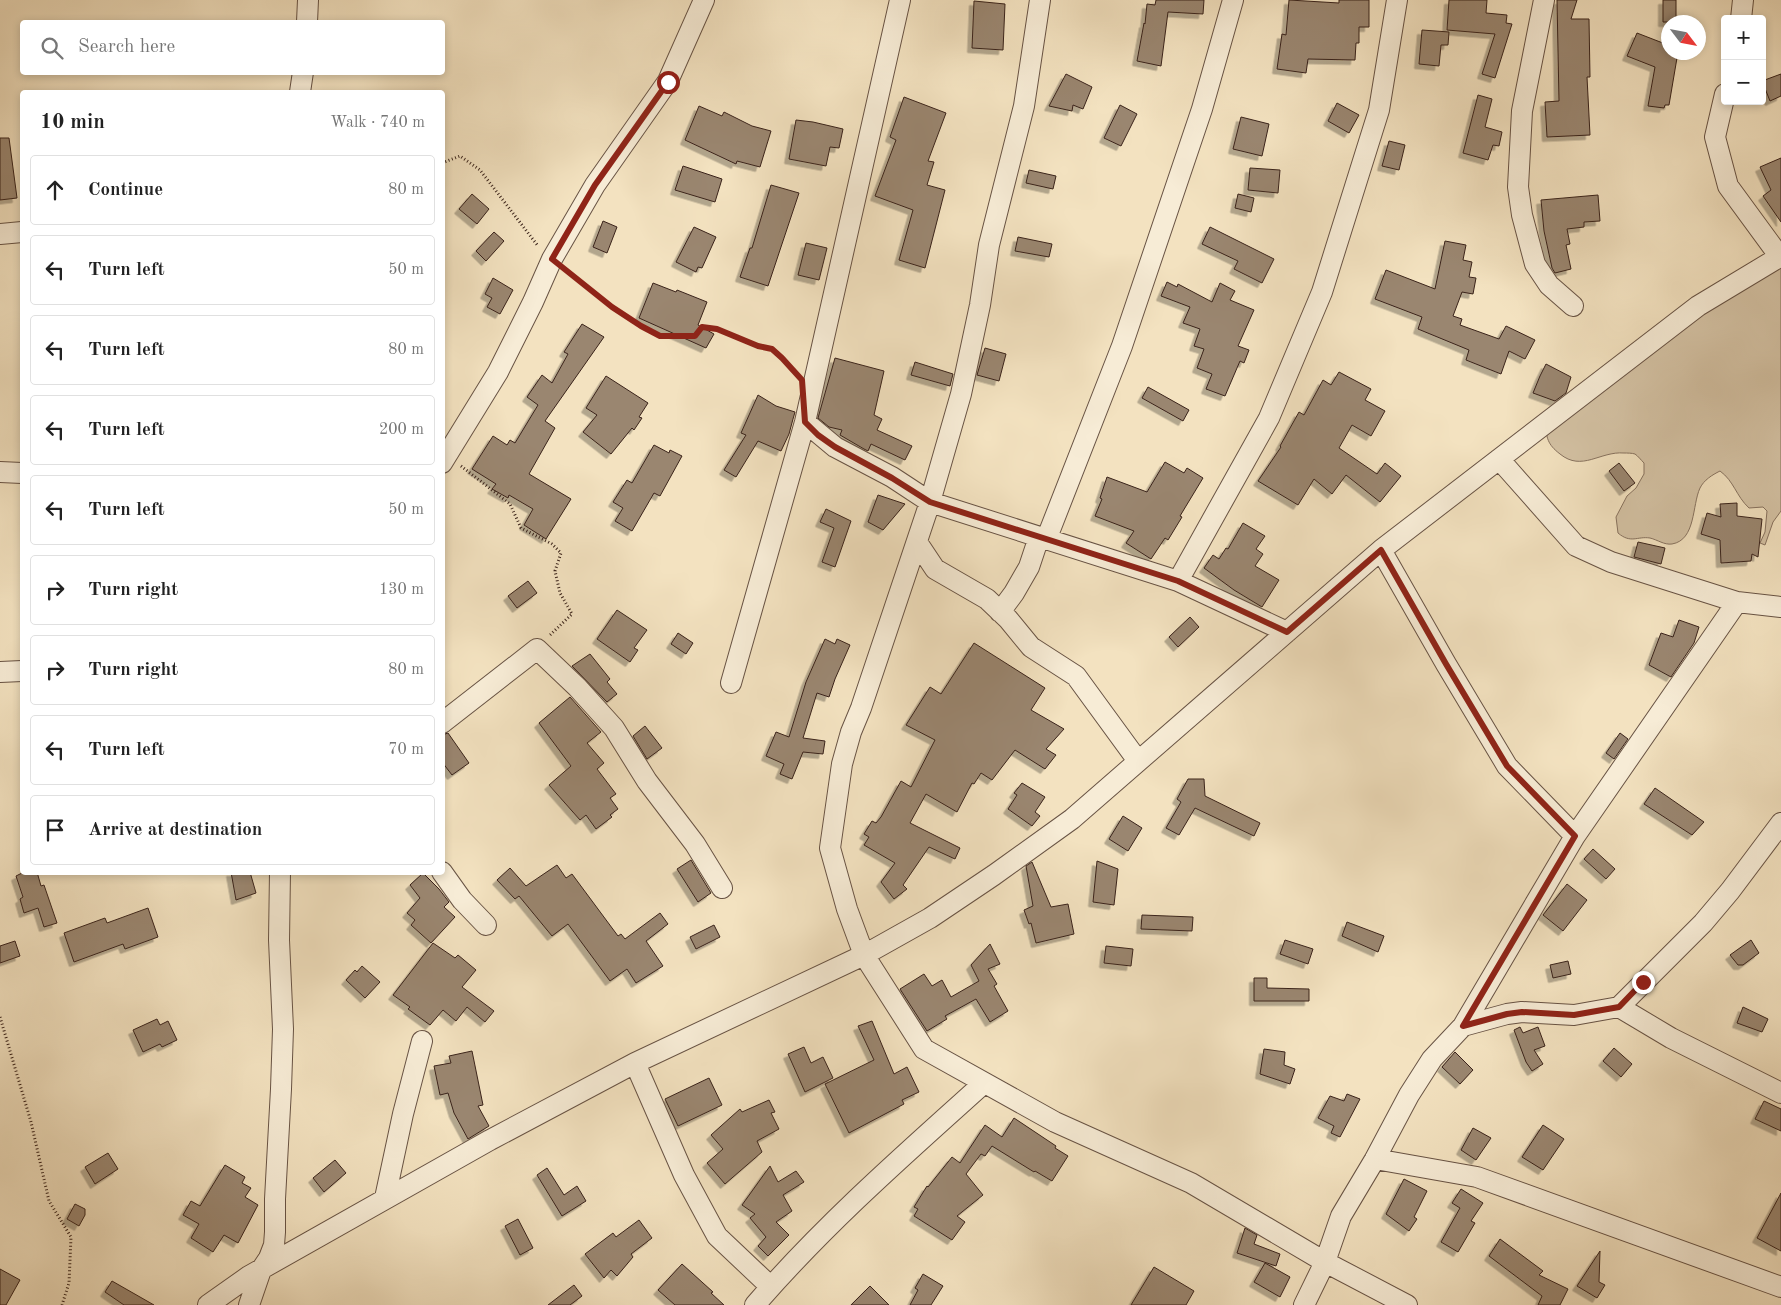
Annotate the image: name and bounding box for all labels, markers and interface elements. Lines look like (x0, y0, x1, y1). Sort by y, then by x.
north arrow (1661, 15, 1706, 60)
map controls (1721, 15, 1766, 105)
button: + (1721, 15, 1766, 60)
search box (20, 20, 445, 75)
icon: search (38, 34, 66, 62)
text: Search here (78, 38, 175, 57)
button: − (1721, 60, 1766, 105)
route start (657, 71, 680, 94)
text: 10 min (40, 112, 105, 133)
text: Walk · 740 m (330, 115, 425, 131)
icon: ahead (41, 176, 69, 204)
text: Continue (88, 181, 163, 200)
text: 80 m (388, 182, 424, 198)
icon: left (41, 256, 69, 284)
text: Turn left (88, 261, 165, 280)
text: 50 m (388, 262, 424, 278)
icon: left (41, 336, 69, 364)
text: Turn left (88, 341, 165, 360)
text: 80 m (388, 342, 424, 358)
icon: left (41, 416, 69, 444)
text: Turn left (88, 421, 165, 440)
text: 200 m (379, 422, 424, 438)
icon: left (41, 496, 69, 524)
text: Turn left (88, 501, 165, 520)
text: 50 m (388, 502, 424, 518)
icon: right (41, 576, 69, 604)
text: Turn right (88, 581, 178, 600)
text: 130 m (379, 582, 424, 598)
icon: right (41, 656, 69, 684)
text: Turn right (88, 661, 178, 680)
text: 80 m (388, 662, 424, 678)
icon: left (41, 736, 69, 764)
text: Turn left (88, 741, 165, 760)
text: 70 m (388, 742, 424, 758)
icon: arrive (41, 816, 69, 844)
text: Arrive at destination (88, 821, 262, 840)
route end (1632, 971, 1655, 994)

